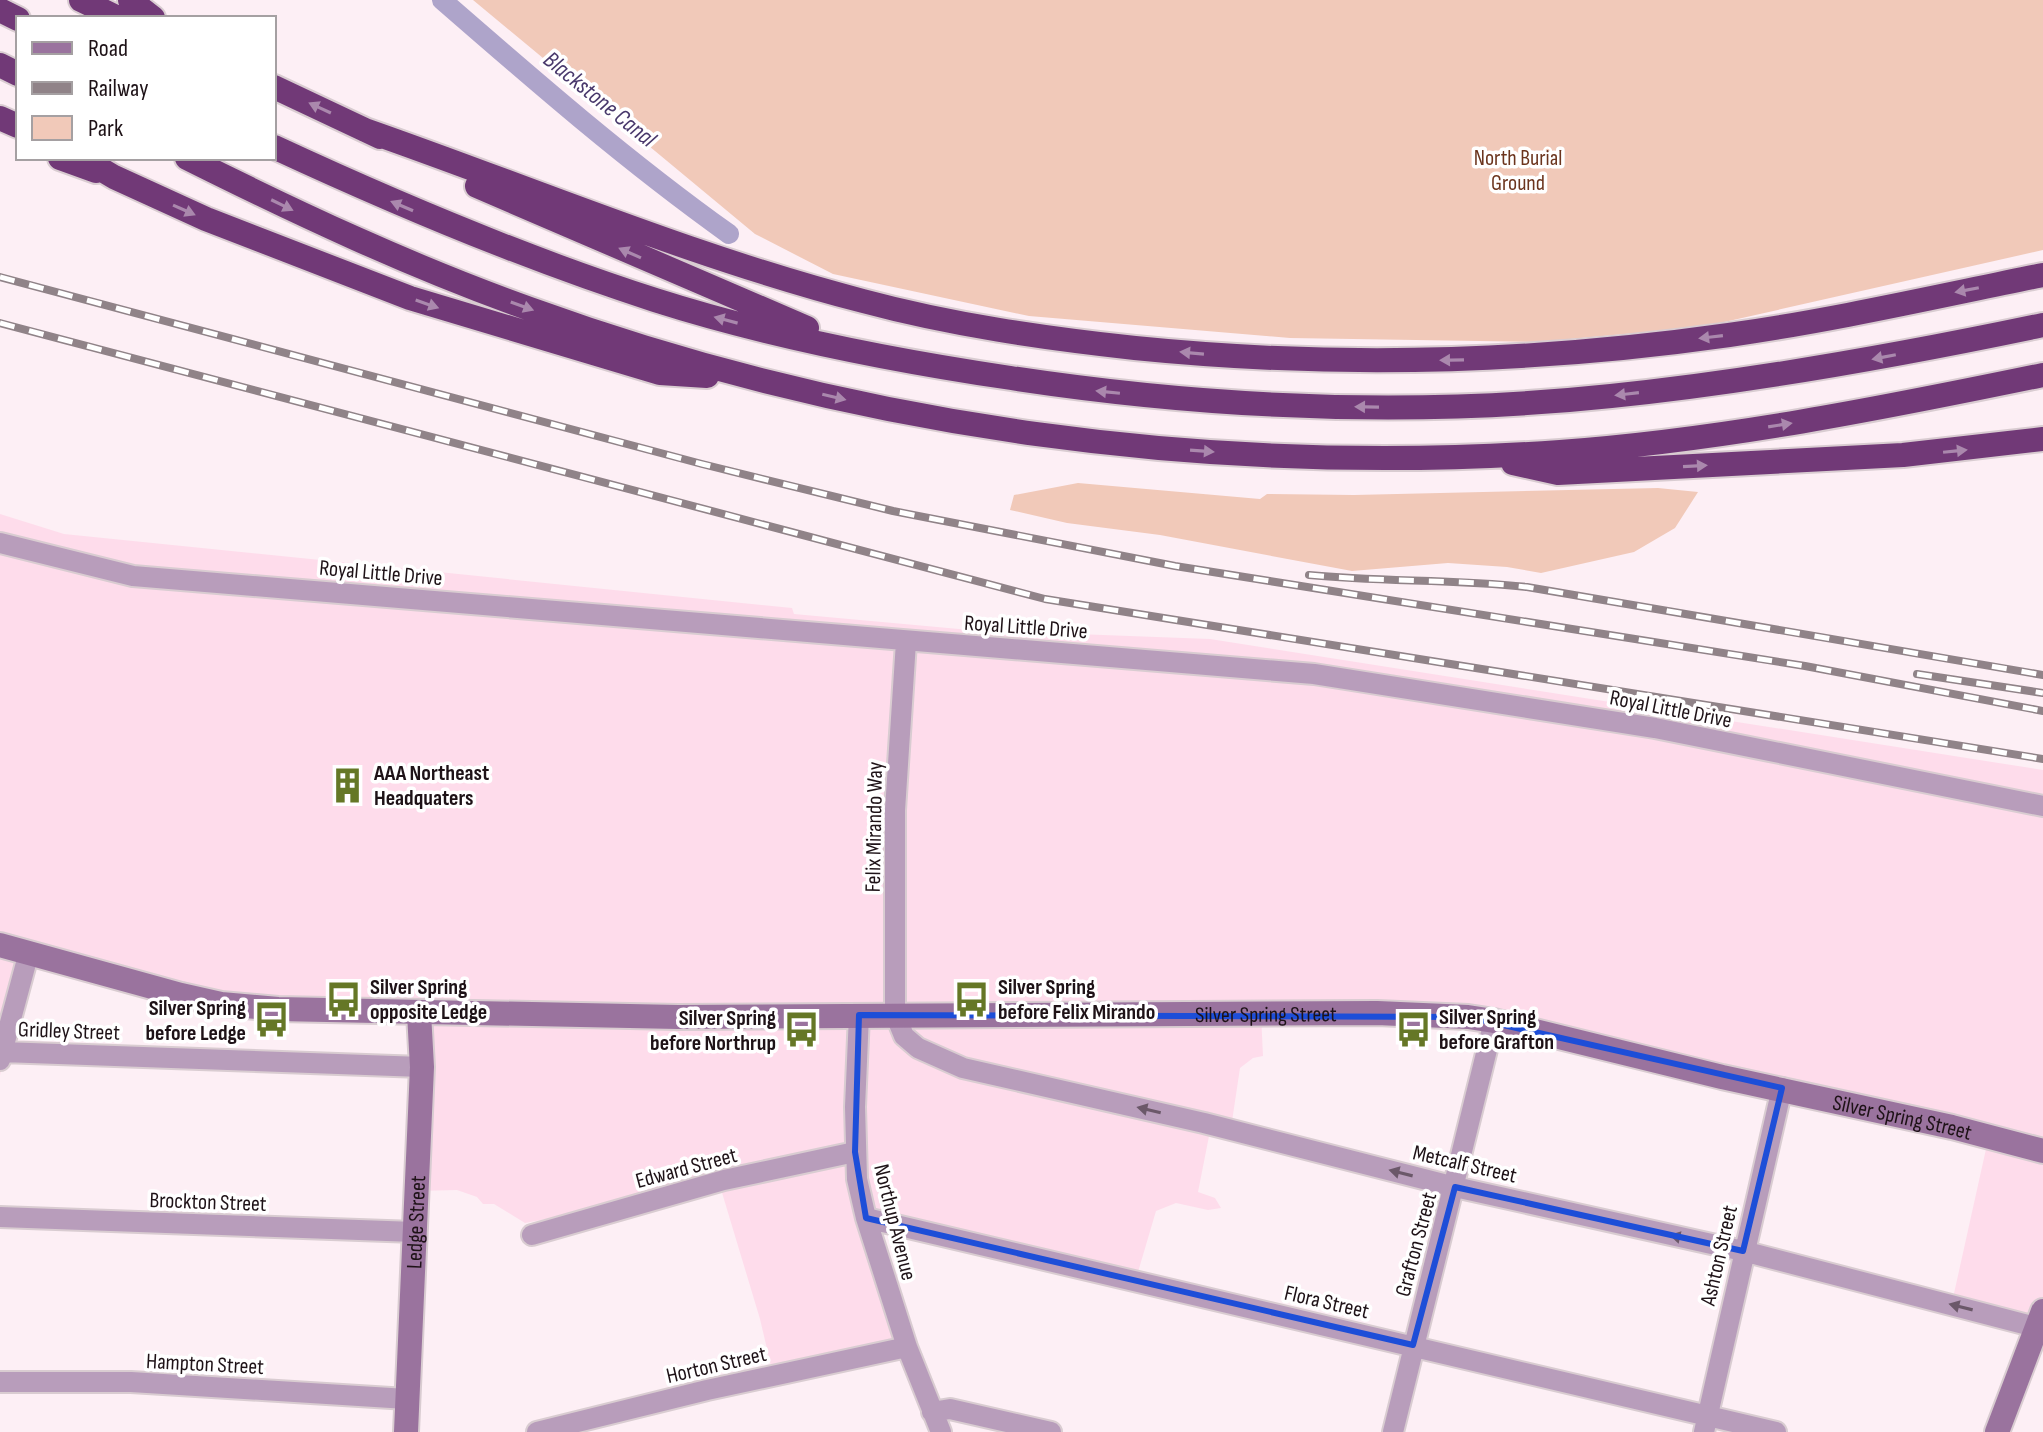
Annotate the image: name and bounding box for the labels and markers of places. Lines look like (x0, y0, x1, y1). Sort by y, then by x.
place label: AAA Northeast Headquaters (373, 760, 489, 812)
building icon: AAA Northeast Headquaters (329, 766, 367, 804)
place label: Silver Spring opposite Ledge (370, 974, 487, 1026)
place label: Silver Spring before Felix Mirando (998, 974, 1155, 1026)
bus stop icon: Silver Spring opposite Ledge (325, 980, 363, 1018)
bus stop icon: Silver Spring before Felix Mirando (953, 980, 991, 1018)
place label: Silver Spring before Ledge (146, 995, 246, 1047)
bus stop icon: Silver Spring before Ledge (253, 1001, 291, 1039)
place label: Silver Spring before Grafton (1439, 1004, 1554, 1056)
place label: Silver Spring before Northrup (650, 1005, 776, 1057)
bus stop icon: Silver Spring before Grafton (1394, 1010, 1432, 1048)
bus stop icon: Silver Spring before Northrup (783, 1011, 821, 1049)

